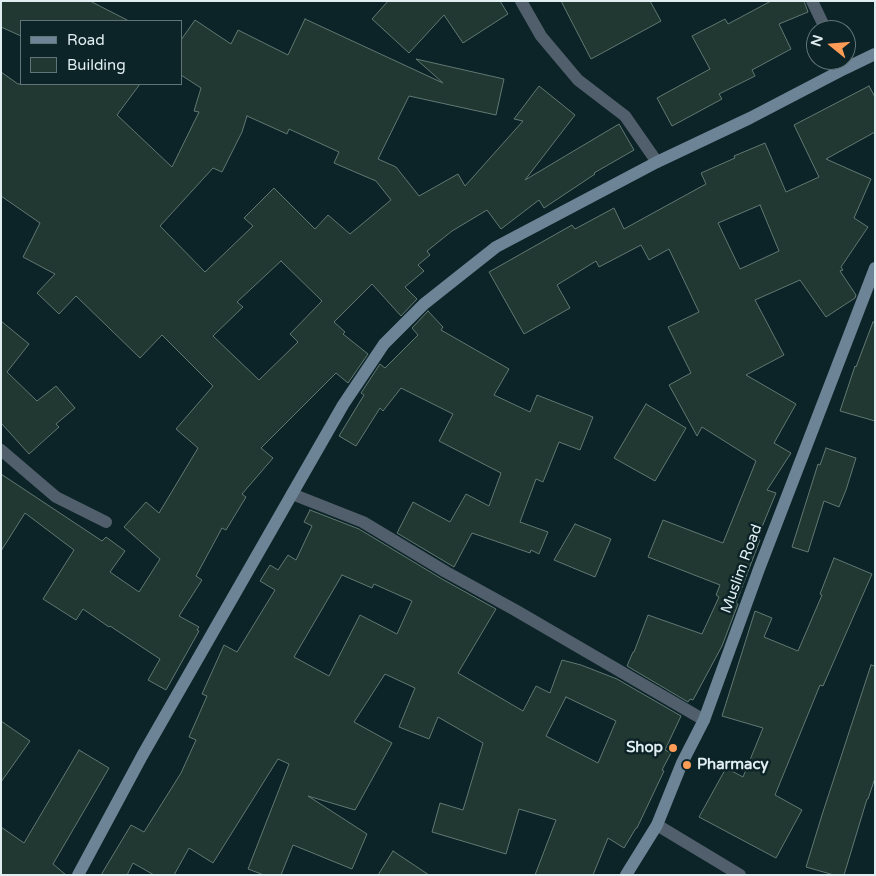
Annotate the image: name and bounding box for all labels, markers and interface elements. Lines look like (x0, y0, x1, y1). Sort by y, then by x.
legend (20, 20, 182, 85)
north arrow (806, 20, 856, 70)
text: Road (67, 31, 105, 49)
text: N (807, 33, 827, 49)
text: Building (67, 56, 126, 74)
street label: Muslim Road (718, 522, 766, 616)
place label: Shop (626, 739, 663, 757)
marker: Shop (667, 742, 679, 754)
place label: Pharmacy (697, 756, 769, 774)
marker: Pharmacy (681, 759, 693, 771)

